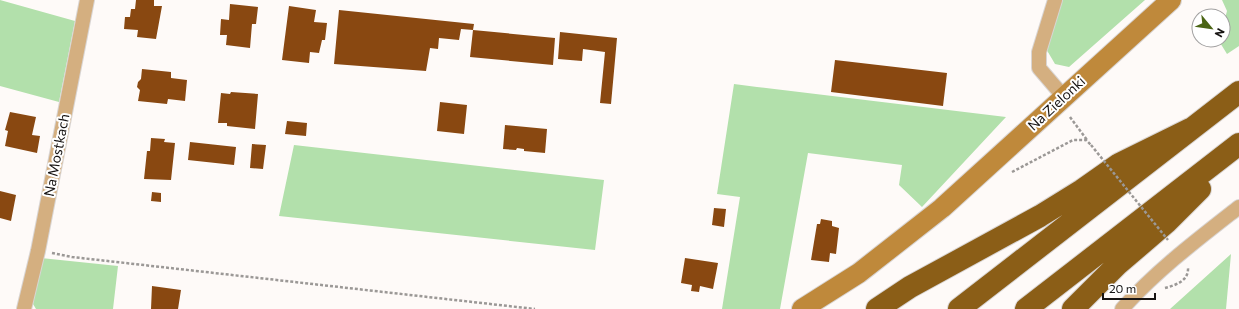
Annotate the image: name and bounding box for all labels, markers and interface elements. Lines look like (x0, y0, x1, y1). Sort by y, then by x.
north arrow (1191, 8, 1231, 48)
text: N (1212, 26, 1228, 40)
street label: Na Zielonki (1024, 72, 1088, 134)
street label: Na Mostkach (40, 112, 72, 198)
scale bar (1103, 275, 1155, 301)
text: 20 m (1109, 281, 1136, 295)

